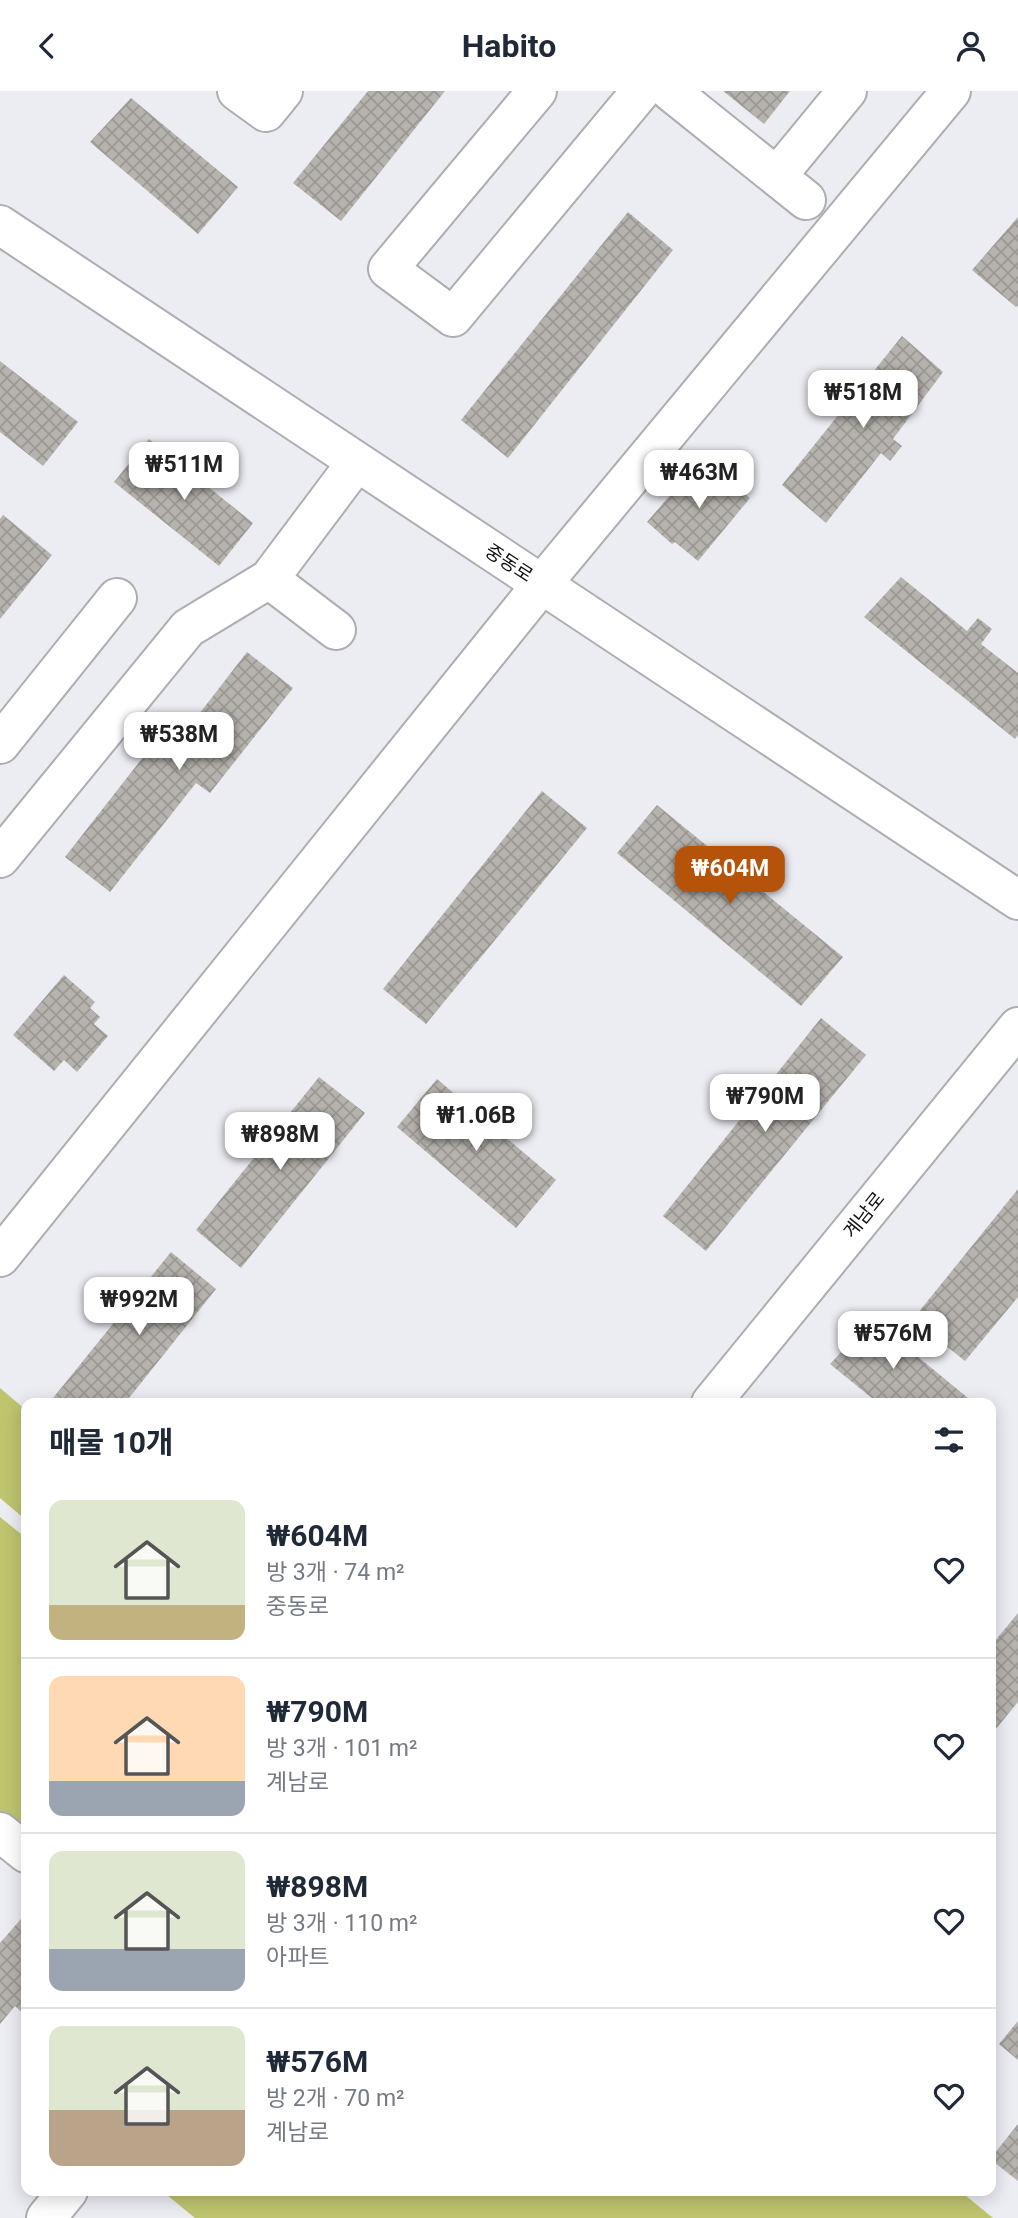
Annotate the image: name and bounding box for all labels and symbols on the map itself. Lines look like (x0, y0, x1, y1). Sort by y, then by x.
pin: ₩518M (814, 371, 912, 430)
pin: ₩511M (135, 443, 233, 502)
pin: ₩463M (650, 451, 748, 510)
street label: 중동로 (481, 539, 537, 587)
pin: ₩538M (130, 713, 228, 772)
pin: ₩604M (681, 847, 779, 906)
pin: ₩790M (716, 1075, 814, 1134)
pin: ₩1.06B (419, 1093, 533, 1153)
pin: ₩898M (231, 1112, 329, 1172)
street label: 계남로 (839, 1187, 889, 1243)
pin: ₩992M (90, 1277, 188, 1337)
pin: ₩576M (844, 1311, 942, 1371)

